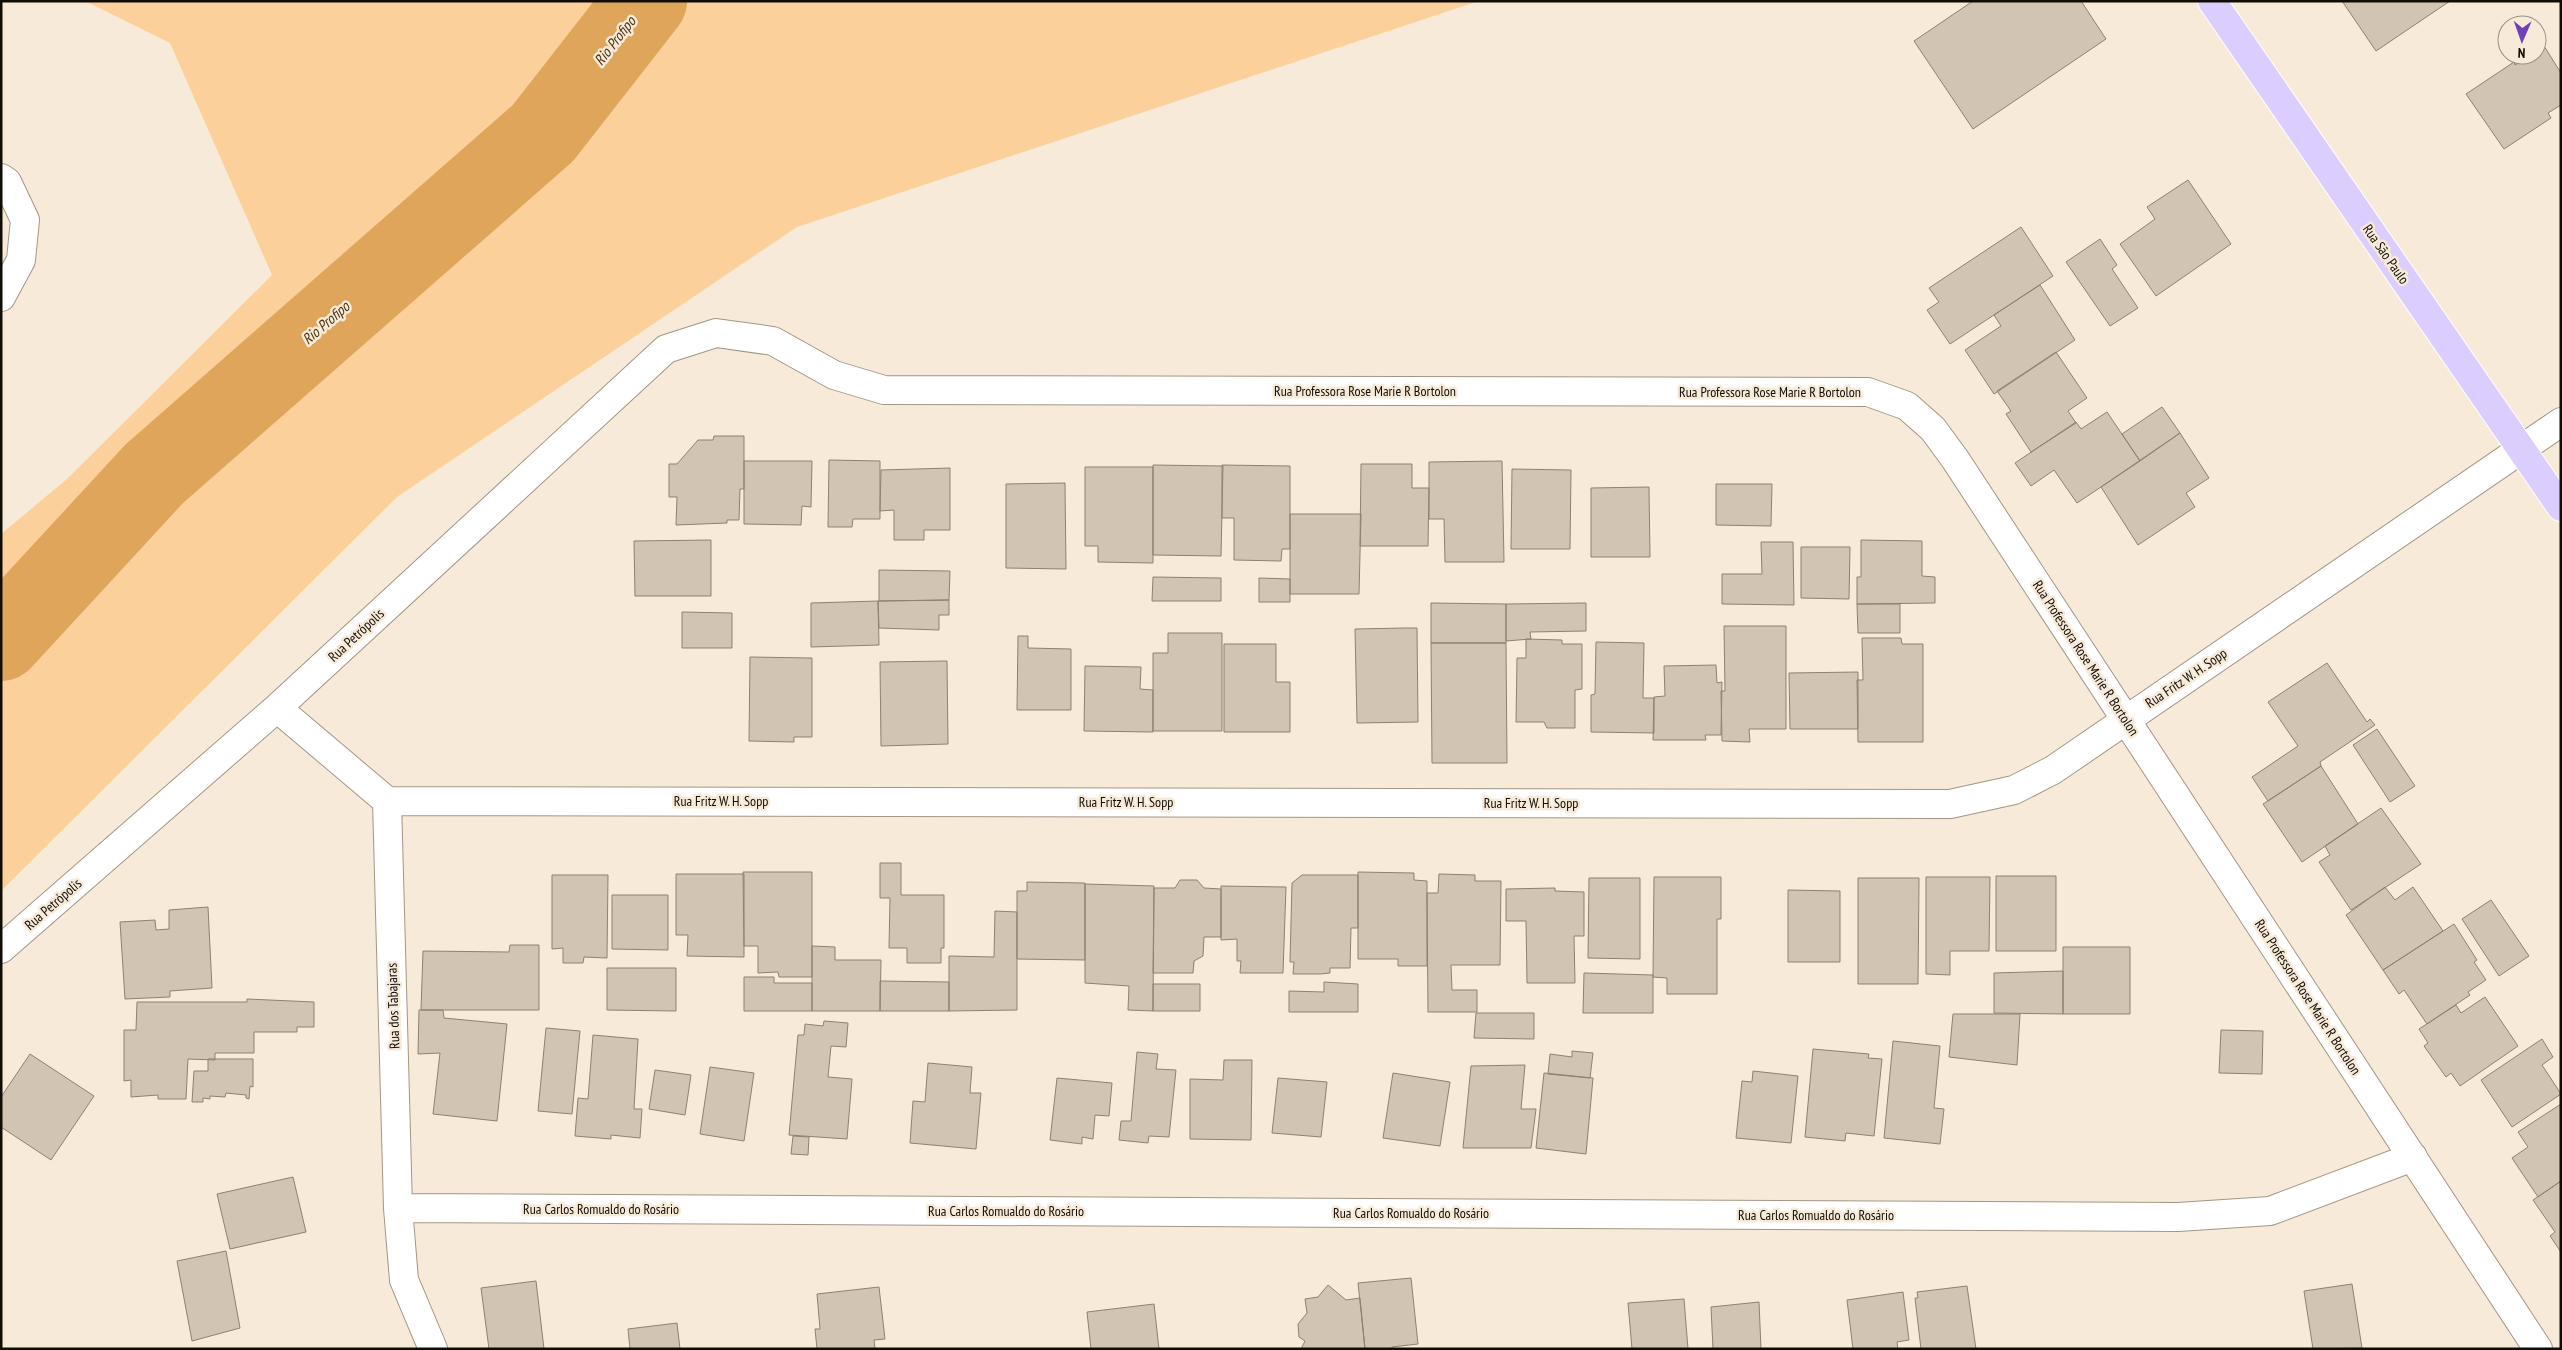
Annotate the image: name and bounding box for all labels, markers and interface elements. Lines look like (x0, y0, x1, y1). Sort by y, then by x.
water label: Rio Profipo (590, 11, 640, 69)
north arrow (2497, 15, 2547, 65)
text: N (2517, 44, 2526, 62)
street label: Rua São Paulo (2359, 221, 2413, 287)
water label: Rio Profipo (298, 296, 354, 348)
street label: Rua Professora Rose Marie R Bortolon (1274, 382, 1456, 400)
street label: Rua Professora Rose Marie R Bortolon (1679, 383, 1861, 401)
street label: Rua Professora Rose Marie R Bortolon (2029, 577, 2143, 739)
street label: Rua Petrópolis (324, 604, 388, 665)
street label: Rua Fritz W. H. Sopp (2142, 644, 2230, 712)
street label: Rua Fritz W. H. Sopp (674, 792, 768, 810)
street label: Rua Fritz W. H. Sopp (1079, 793, 1173, 811)
street label: Rua Fritz W. H. Sopp (1484, 794, 1578, 812)
street label: Rua Petrópolis (21, 874, 86, 934)
street label: Rua Professora Rose Marie R Bortolon (2251, 916, 2365, 1078)
street label: Rua dos Tabajaras (382, 962, 403, 1049)
street label: Rua Carlos Romualdo do Rosário (523, 1200, 679, 1218)
street label: Rua Carlos Romualdo do Rosário (928, 1202, 1084, 1220)
street label: Rua Carlos Romualdo do Rosário (1333, 1204, 1489, 1222)
street label: Rua Carlos Romualdo do Rosário (1738, 1206, 1894, 1224)

